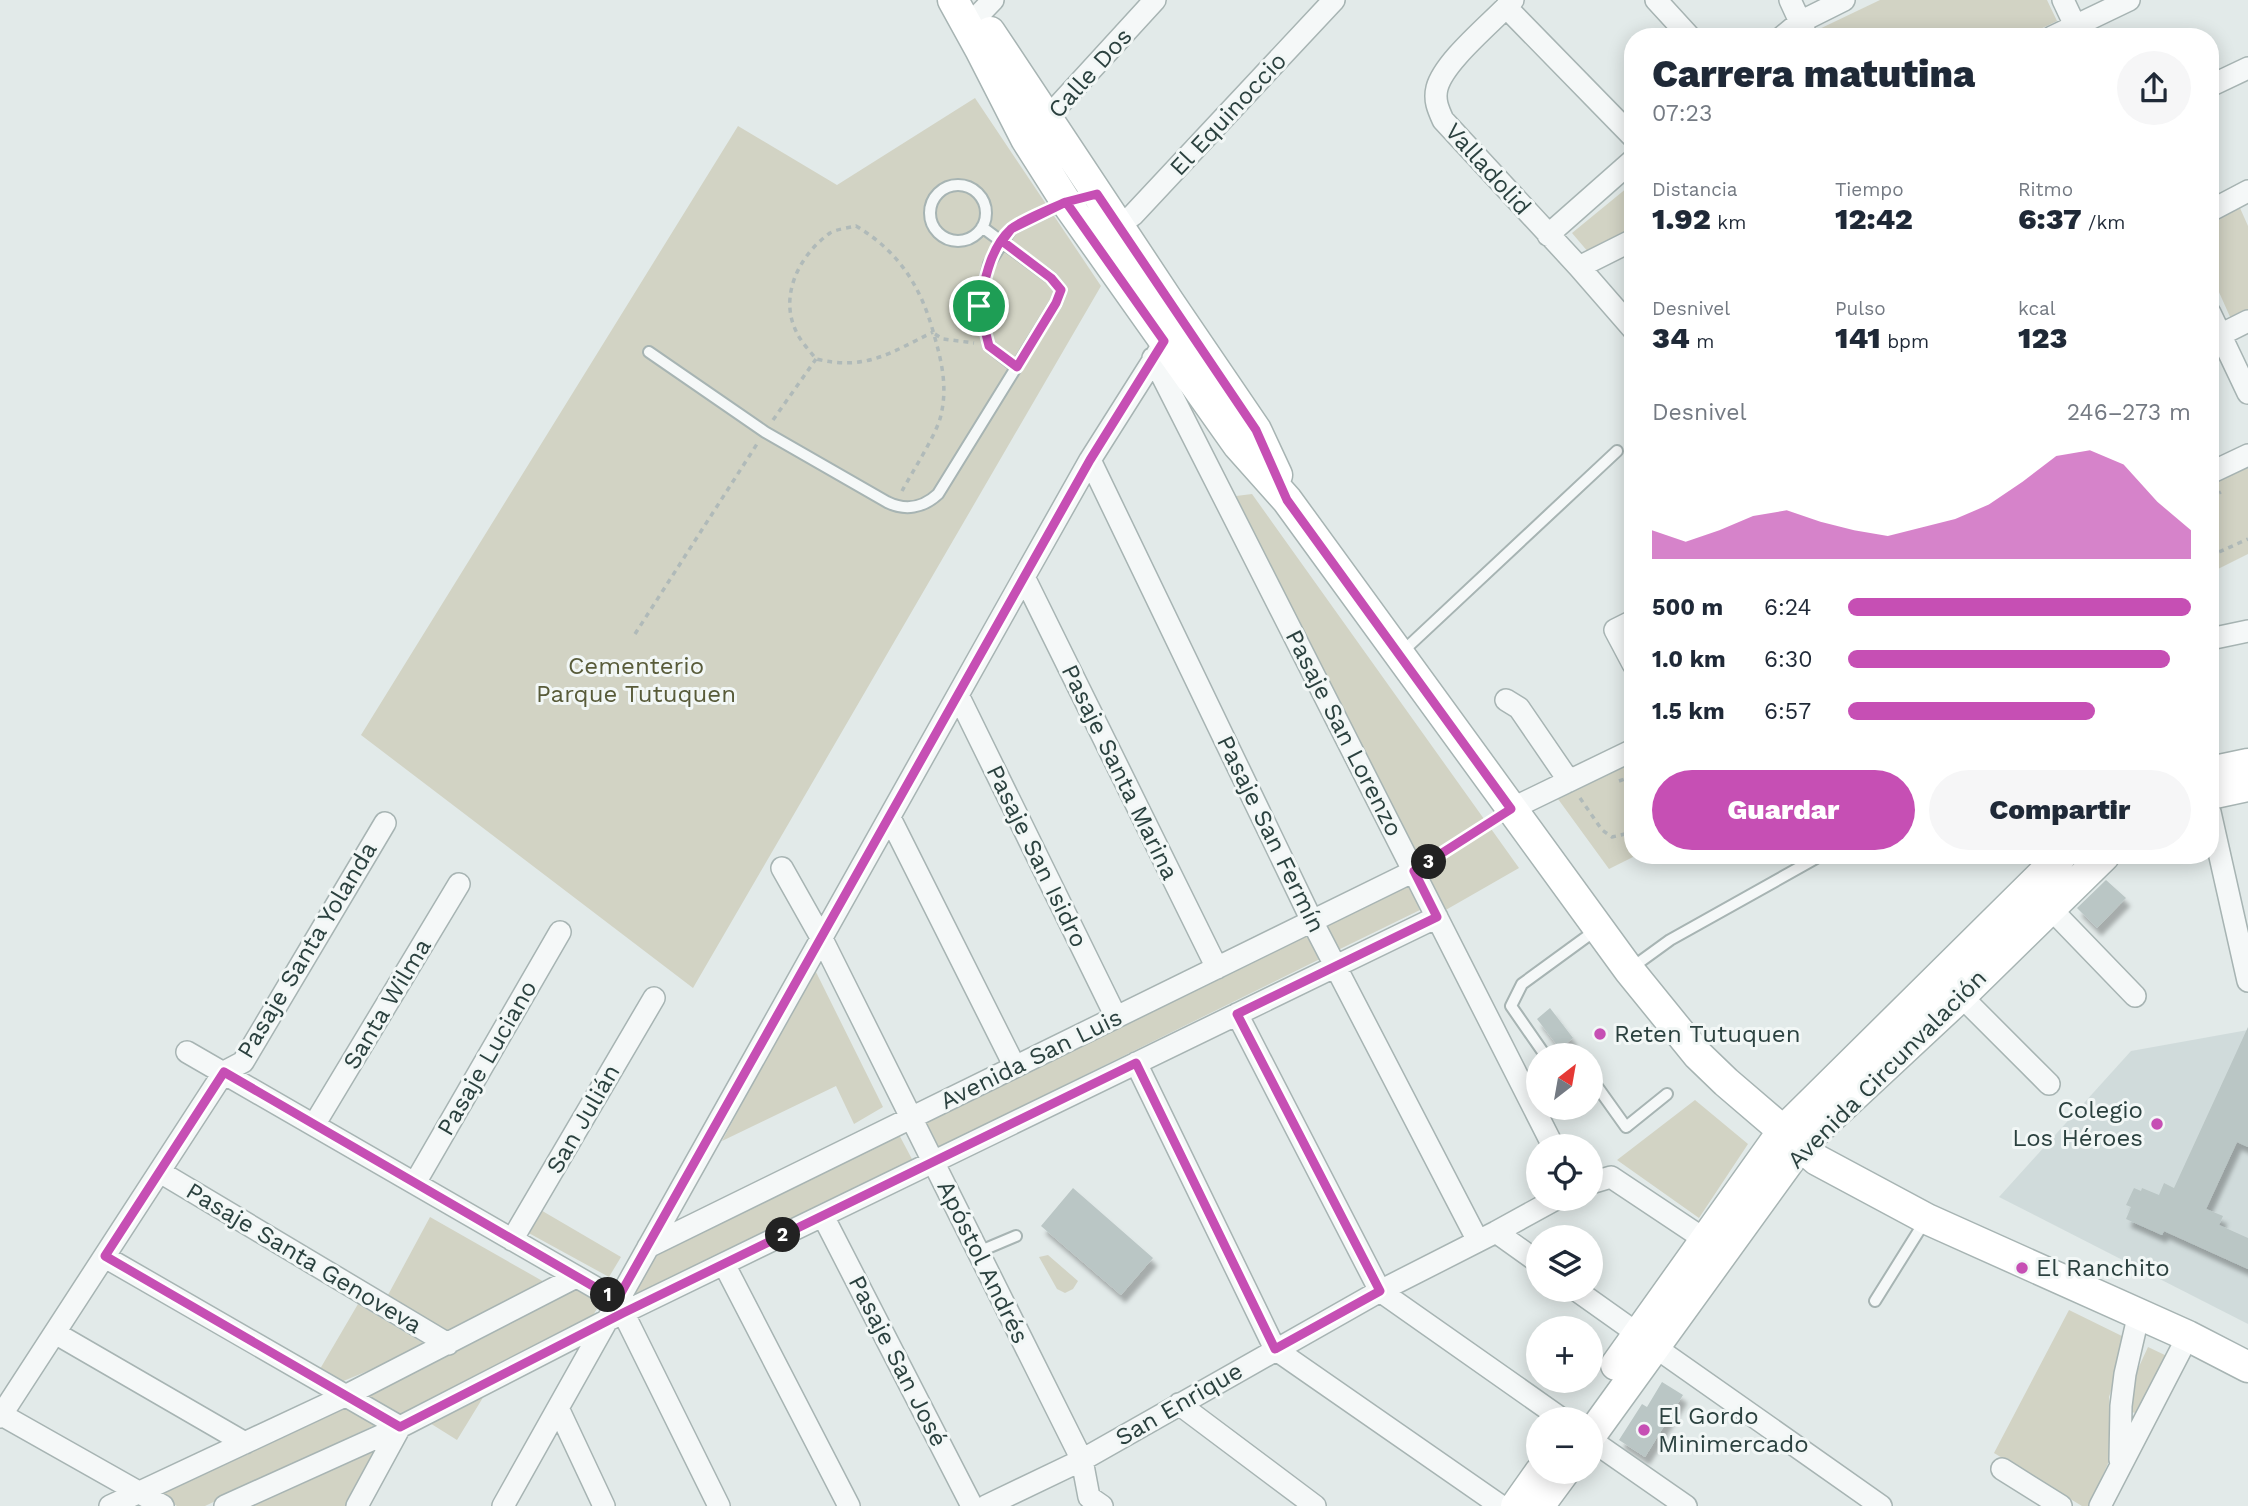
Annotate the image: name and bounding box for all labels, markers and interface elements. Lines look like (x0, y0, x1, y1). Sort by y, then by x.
street label: Calle Dos (1042, 22, 1138, 124)
street label: El Equinoccio (1164, 47, 1292, 181)
button: share (2117, 51, 2191, 125)
text: Carrera matutina (1652, 52, 1975, 96)
text: 07:23 (1652, 100, 1712, 127)
street label: Valladolid (1439, 117, 1537, 221)
text: Distancia (1652, 178, 1738, 201)
text: Tiempo (1835, 178, 1904, 201)
text: Ritmo (2018, 178, 2073, 201)
text: 1.92 (1652, 201, 1711, 236)
text: 12:42 (1835, 201, 1913, 236)
text: 6:37 (2018, 201, 2082, 236)
text: km (1711, 211, 1746, 234)
text: /km (2082, 211, 2125, 234)
pin (949, 276, 1009, 336)
icon: arrive (960, 287, 998, 325)
text: Desnivel (1652, 297, 1730, 320)
text: Pulso (1835, 297, 1886, 320)
text: kcal (2018, 297, 2056, 320)
text: 34 (1652, 320, 1690, 355)
text: 141 (1835, 320, 1881, 355)
text: 123 (2018, 320, 2067, 355)
text: m (1690, 330, 1714, 353)
text: bpm (1881, 330, 1929, 353)
text: Desnivel (1652, 399, 1747, 426)
text: 246–273 m (2067, 399, 2191, 426)
text: 500 m (1652, 594, 1723, 621)
text: 6:24 (1764, 594, 1812, 621)
street label: Pasaje San Lorenzo (1280, 625, 1408, 841)
text: 1.0 km (1652, 646, 1726, 673)
text: 6:30 (1764, 646, 1813, 673)
park label: Cementerio Parque Tutuquen (536, 652, 736, 708)
street label: Pasaje Santa Marina (1056, 660, 1184, 884)
text: 1.5 km (1652, 698, 1725, 725)
text: 6:57 (1764, 698, 1811, 725)
street label: Pasaje San Fermín (1211, 731, 1331, 937)
street label: Pasaje San Isidro (981, 760, 1093, 952)
button: Guardar (1652, 770, 1915, 850)
button: Compartir (1929, 770, 2191, 850)
street label: Pasaje Santa Yolanda (231, 837, 383, 1063)
pin: 3 (1412, 844, 1446, 880)
text: 3 (1423, 850, 1434, 873)
street label: Santa Wilma (337, 934, 437, 1074)
street label: Avenida Circunvalación (1782, 964, 1992, 1174)
street label: Pasaje Luciano (431, 975, 543, 1141)
street label: Avenida San Luis (936, 1003, 1126, 1115)
place label: Reten Tutuquen (1614, 1020, 1801, 1048)
marker: Reten Tutuquen (1592, 1026, 1608, 1042)
north arrow (1526, 1043, 1603, 1120)
map controls (1526, 1043, 1603, 1484)
street label: San Julián (540, 1059, 626, 1179)
place label: Colegio Los Héroes (2012, 1096, 2143, 1152)
marker: Colegio Los Héroes (2149, 1116, 2165, 1132)
button: locate (1526, 1134, 1603, 1211)
street label: Apóstol Andrés (931, 1176, 1035, 1348)
street label: Pasaje Santa Genoveva (181, 1177, 427, 1339)
pin: 2 (766, 1218, 800, 1252)
text: 2 (777, 1223, 788, 1246)
button: layers (1526, 1225, 1603, 1302)
place label: El Ranchito (2036, 1254, 2170, 1282)
marker: El Ranchito (2014, 1260, 2030, 1276)
street label: Pasaje San José (843, 1271, 953, 1451)
pin: 1 (590, 1278, 626, 1312)
text: 1 (603, 1283, 612, 1306)
button: + (1526, 1316, 1603, 1393)
street label: San Enrique (1111, 1356, 1247, 1452)
place label: El Gordo Minimercado (1658, 1402, 1809, 1458)
button: − (1526, 1407, 1603, 1484)
marker: El Gordo Minimercado (1636, 1422, 1652, 1438)

